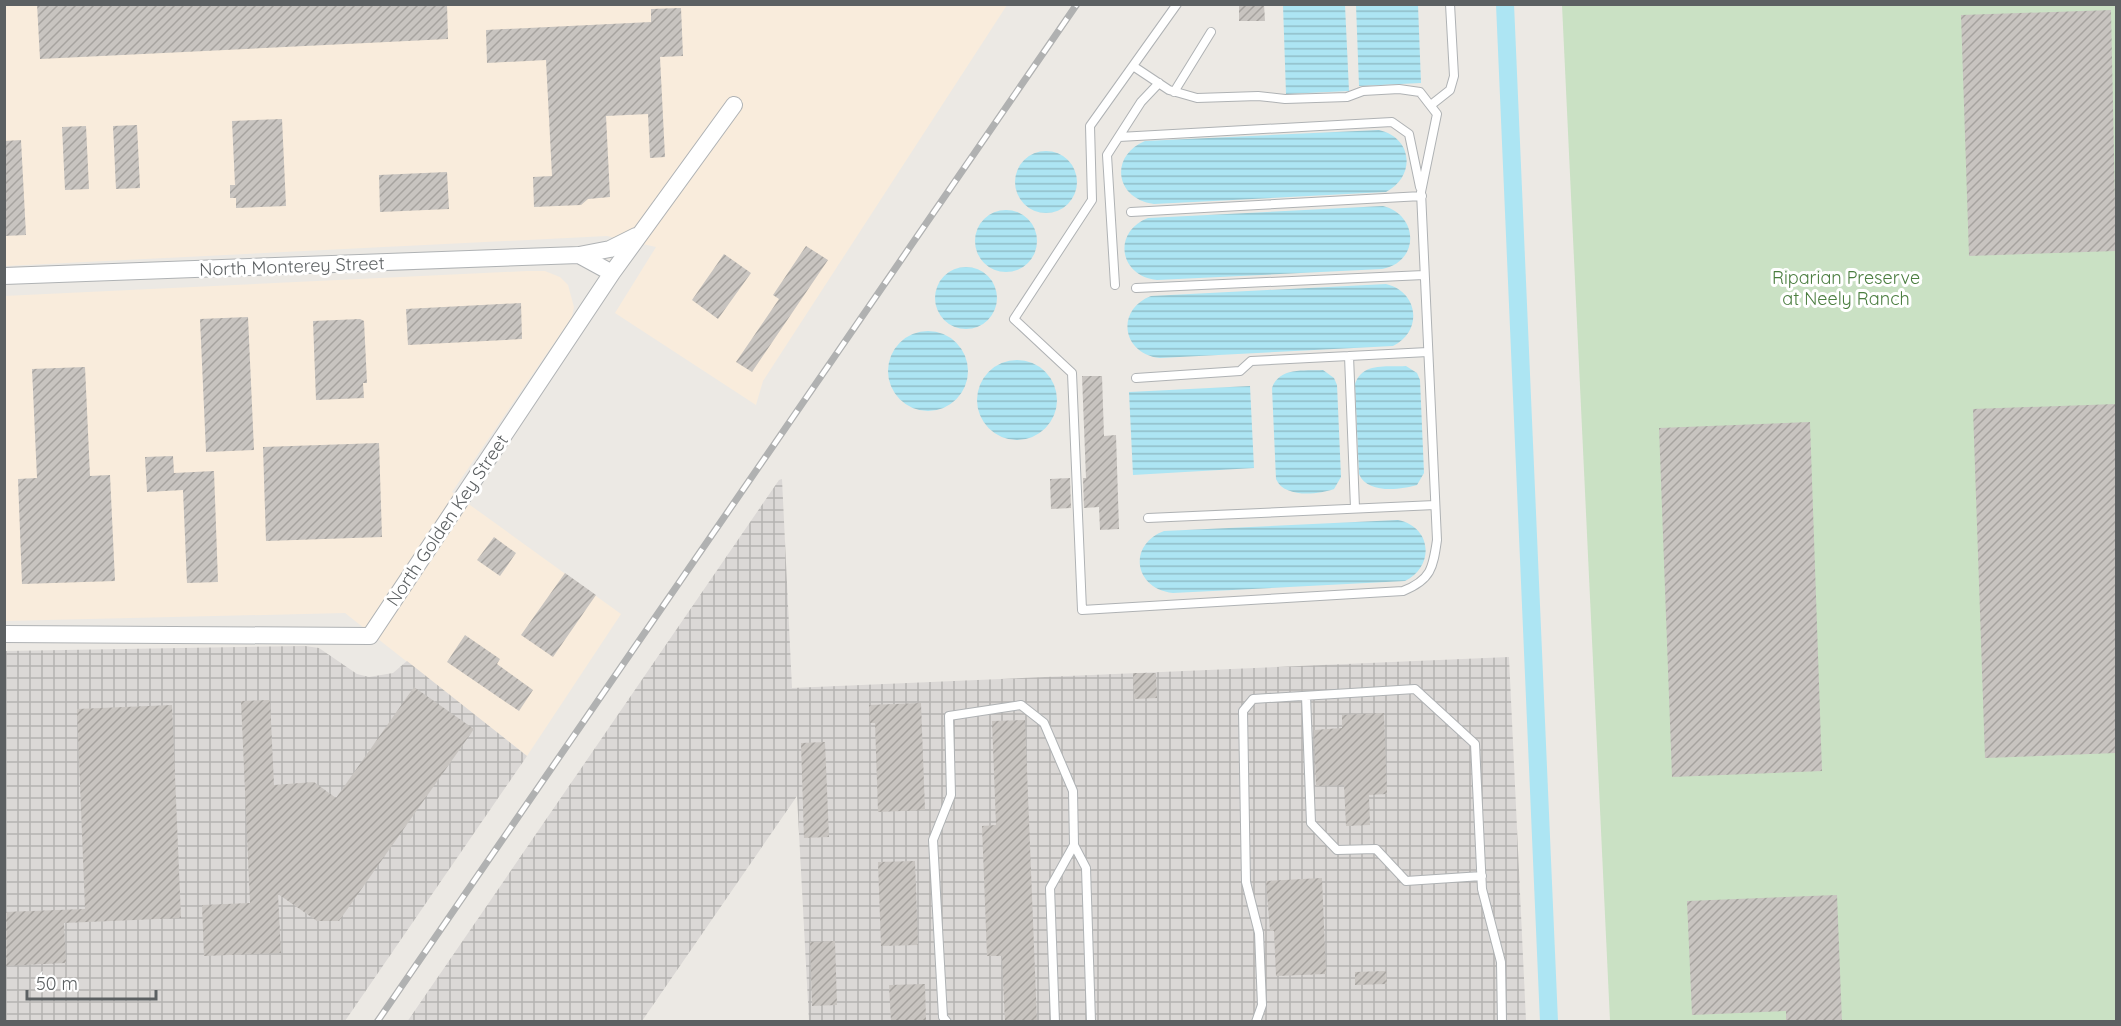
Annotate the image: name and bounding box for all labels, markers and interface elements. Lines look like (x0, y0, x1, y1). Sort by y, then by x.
street label: North Monterey Street (199, 251, 385, 281)
park label: Riparian Preserve at Neely Ranch (1772, 266, 1920, 310)
street label: North Golden Key Street (381, 430, 513, 610)
scale bar (27, 963, 156, 1001)
text: 50 m (36, 972, 78, 995)

